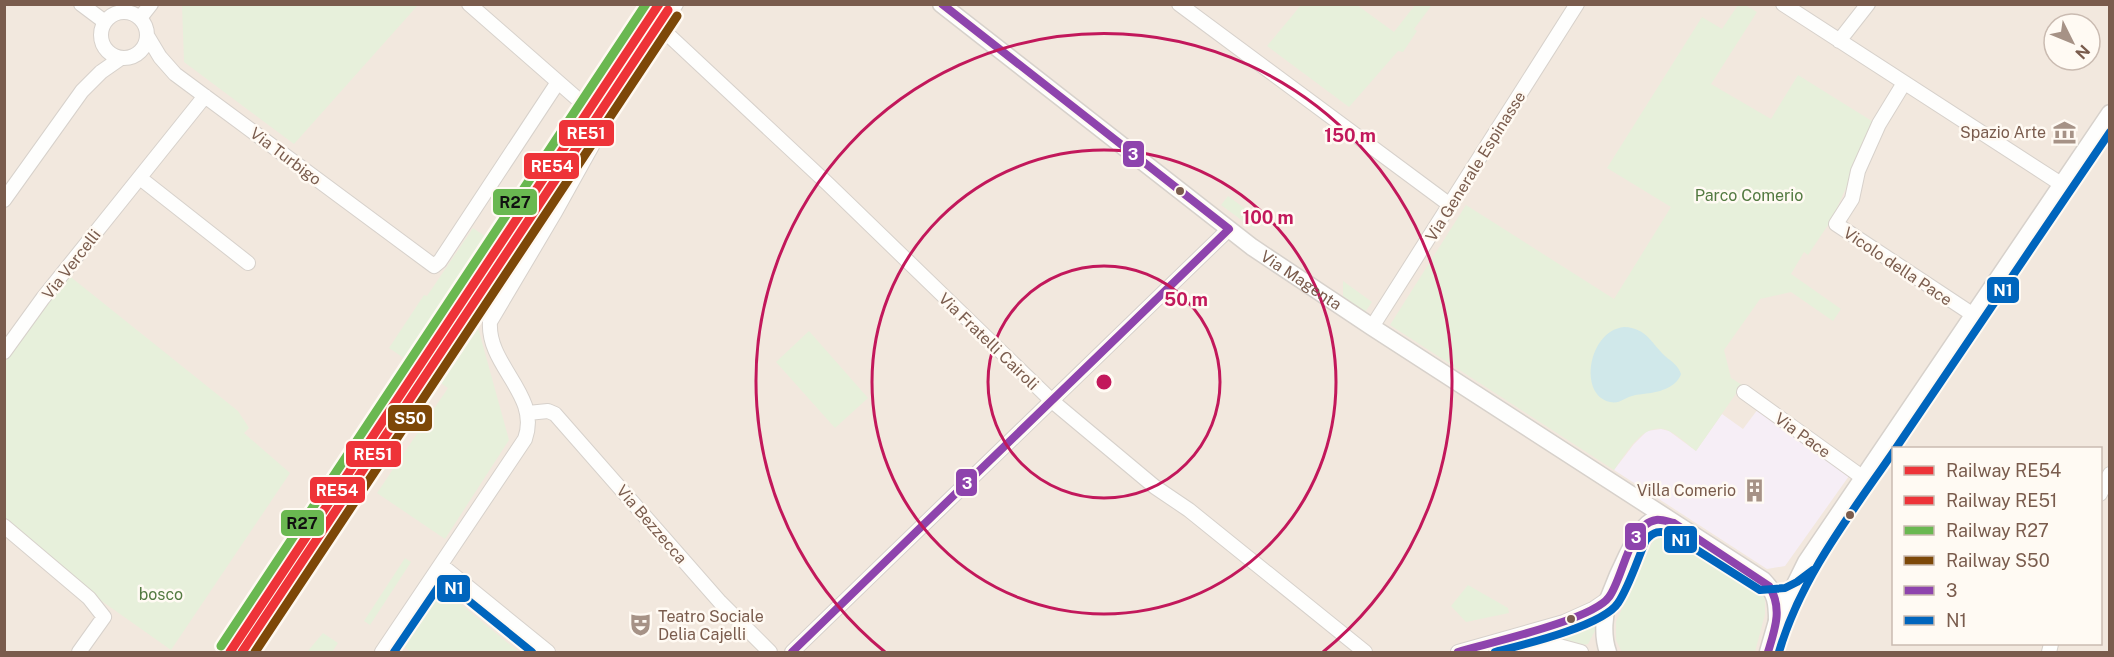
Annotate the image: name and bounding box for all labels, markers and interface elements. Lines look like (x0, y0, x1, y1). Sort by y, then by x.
north arrow (2042, 12, 2102, 72)
text: N (2071, 41, 2094, 63)
street label: Via Generale Espinasse (1421, 88, 1529, 245)
line badge: RE51 (558, 119, 615, 147)
museum icon: Spazio Arte (2051, 119, 2077, 145)
place label: Spazio Arte (1960, 123, 2046, 142)
street label: Via Turbigo (246, 124, 325, 189)
text: RE51 (567, 124, 605, 143)
text: 150 m (1324, 125, 1376, 146)
line badge: 3 (1122, 140, 1145, 168)
text: 3 (1128, 145, 1138, 164)
line badge: RE54 (523, 152, 580, 180)
text: RE54 (531, 157, 574, 176)
unlabelled marker (1174, 185, 1186, 197)
park label: Parco Comerio (1695, 186, 1803, 205)
line badge: R27 (492, 188, 538, 216)
text: R27 (499, 193, 531, 212)
text: 100 m (1242, 207, 1294, 228)
street label: Vicolo della Pace (1840, 223, 1956, 310)
street label: Via Vercelli (38, 226, 105, 303)
street label: Via Magenta (1257, 247, 1345, 314)
line badge: N1 (1986, 276, 2020, 304)
text: N1 (1993, 281, 2013, 300)
street label: Via Fratelli Cairoli (935, 289, 1043, 394)
text: 50 m (1164, 289, 1208, 310)
centre of rings (1094, 372, 1114, 392)
line badge: S50 (387, 404, 433, 432)
text: S50 (394, 409, 426, 428)
street label: Via Pace (1771, 409, 1834, 462)
line badge: RE51 (345, 440, 402, 468)
text: RE51 (354, 445, 392, 464)
legend (1892, 447, 2102, 645)
text: Railway RE54 (1946, 460, 2061, 481)
line badge: 3 (955, 468, 978, 497)
text: 3 (962, 474, 972, 493)
line badge: RE54 (309, 476, 366, 504)
building icon: Villa Comerio (1741, 477, 1767, 503)
text: RE54 (316, 481, 359, 500)
street label: Via Bezzecca (612, 481, 691, 567)
place label: Villa Comerio (1637, 481, 1736, 500)
text: Railway RE51 (1946, 490, 2057, 511)
line badge: R27 (280, 509, 325, 537)
unlabelled marker (1844, 509, 1856, 521)
text: R27 (286, 514, 318, 533)
text: Railway R27 (1946, 520, 2049, 541)
line badge: 3 (1624, 522, 1647, 551)
line badge: N1 (1663, 525, 1698, 554)
text: 3 (1631, 528, 1641, 547)
text: N1 (1671, 531, 1691, 550)
text: Railway S50 (1946, 550, 2050, 571)
line badge: N1 (436, 574, 471, 603)
text: N1 (444, 579, 464, 598)
text: 3 (1946, 580, 1957, 601)
park label: bosco (139, 585, 183, 604)
place label: Teatro Sociale Delia Cajelli (658, 607, 764, 644)
text: N1 (1946, 610, 1967, 631)
theatre icon: Teatro Sociale Delia Cajelli (627, 612, 653, 638)
unlabelled marker (1565, 613, 1577, 625)

